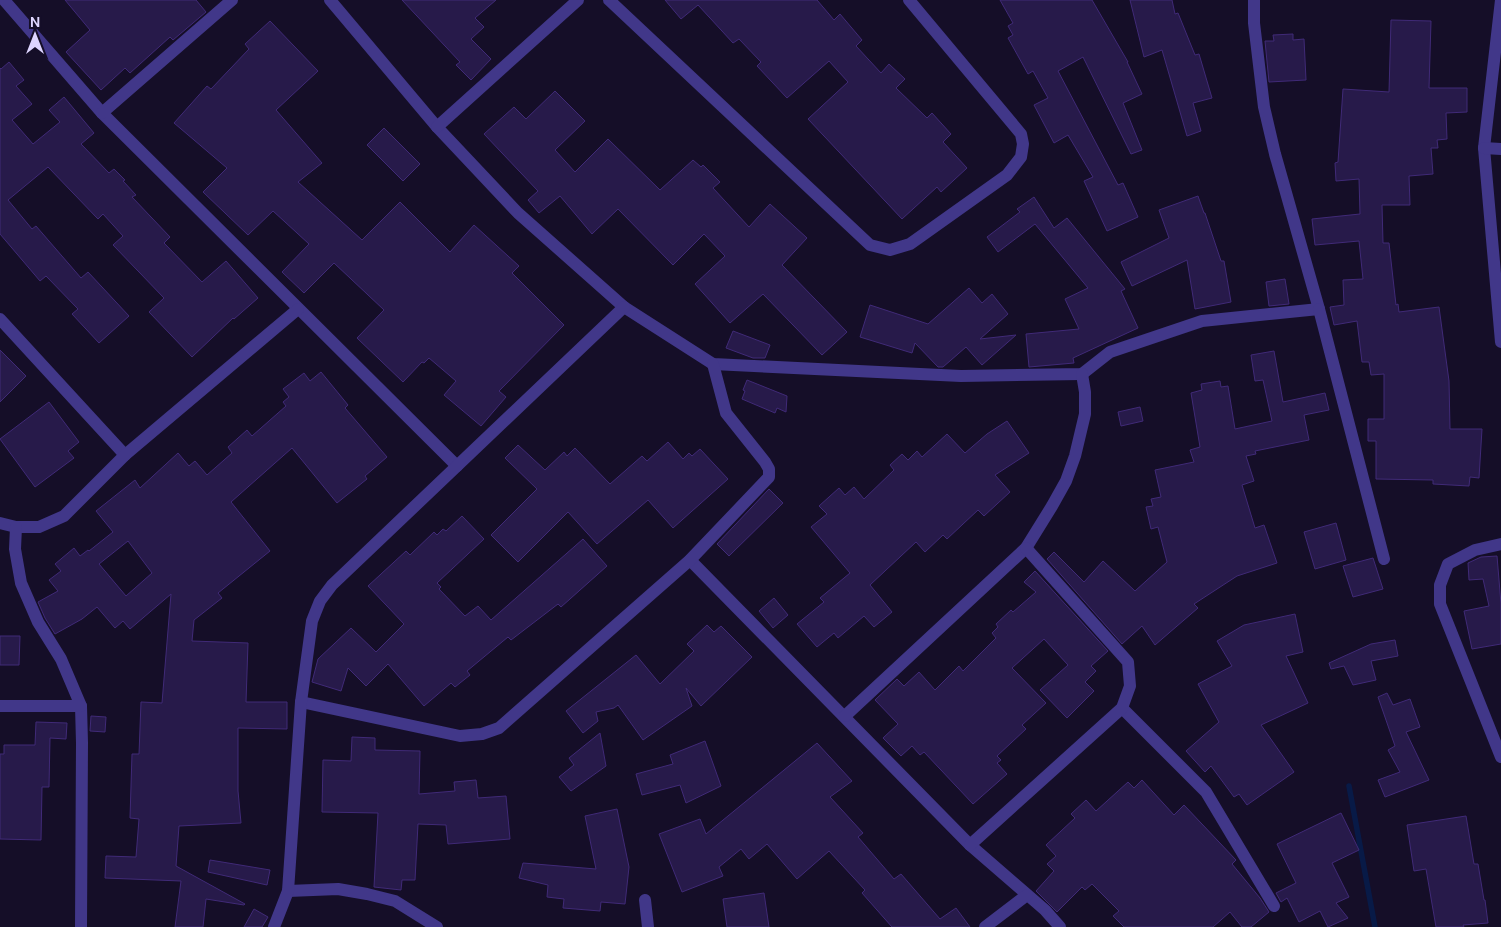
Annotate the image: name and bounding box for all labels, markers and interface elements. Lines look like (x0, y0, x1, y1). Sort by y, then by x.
north arrow (10, 10, 60, 60)
text: N (30, 13, 40, 31)

